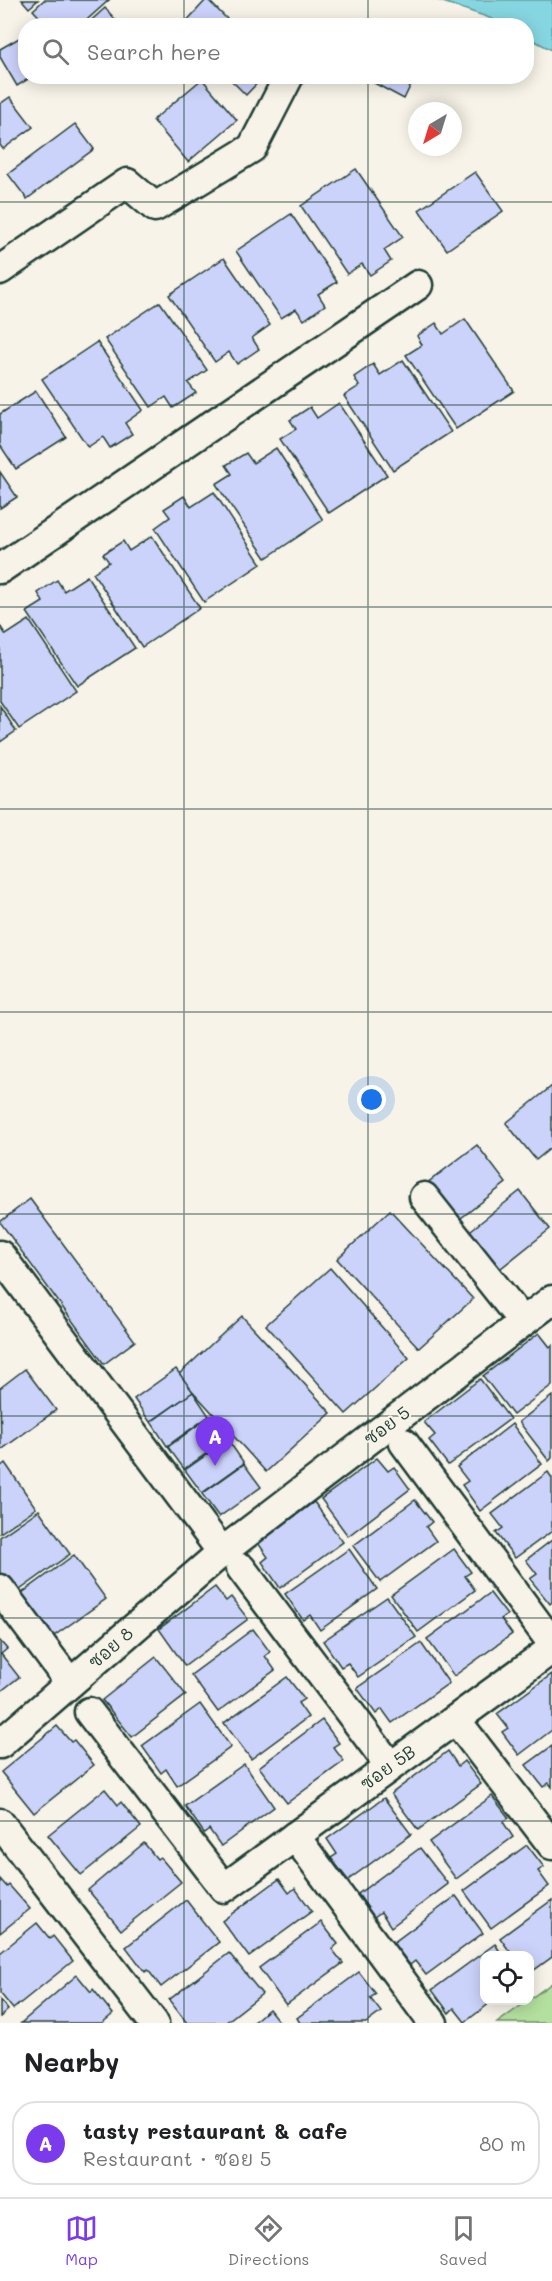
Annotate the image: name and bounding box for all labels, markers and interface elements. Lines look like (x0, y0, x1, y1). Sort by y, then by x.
search box (18, 18, 534, 84)
icon: search (39, 35, 72, 68)
text: Search here (87, 37, 221, 66)
north arrow (408, 102, 462, 156)
your location (357, 1085, 386, 1114)
street label: ซอย 5 (359, 1400, 414, 1450)
pin: A (196, 1416, 234, 1466)
street label: ซอย 8 (83, 1621, 138, 1673)
street label: ซอย 5B (355, 1739, 420, 1795)
map controls (480, 1951, 534, 2005)
button: locate (480, 1951, 534, 2005)
text: Nearby (24, 2045, 119, 2079)
text: tasty restaurant & cafe (83, 2116, 347, 2145)
text: A (39, 2130, 52, 2156)
text: 80 m (479, 2130, 526, 2156)
text: Restaurant · ซอย 5 (83, 2145, 271, 2171)
tab: Map (65, 2212, 98, 2269)
tab: Directions (228, 2212, 309, 2269)
tab: Saved (439, 2212, 487, 2269)

